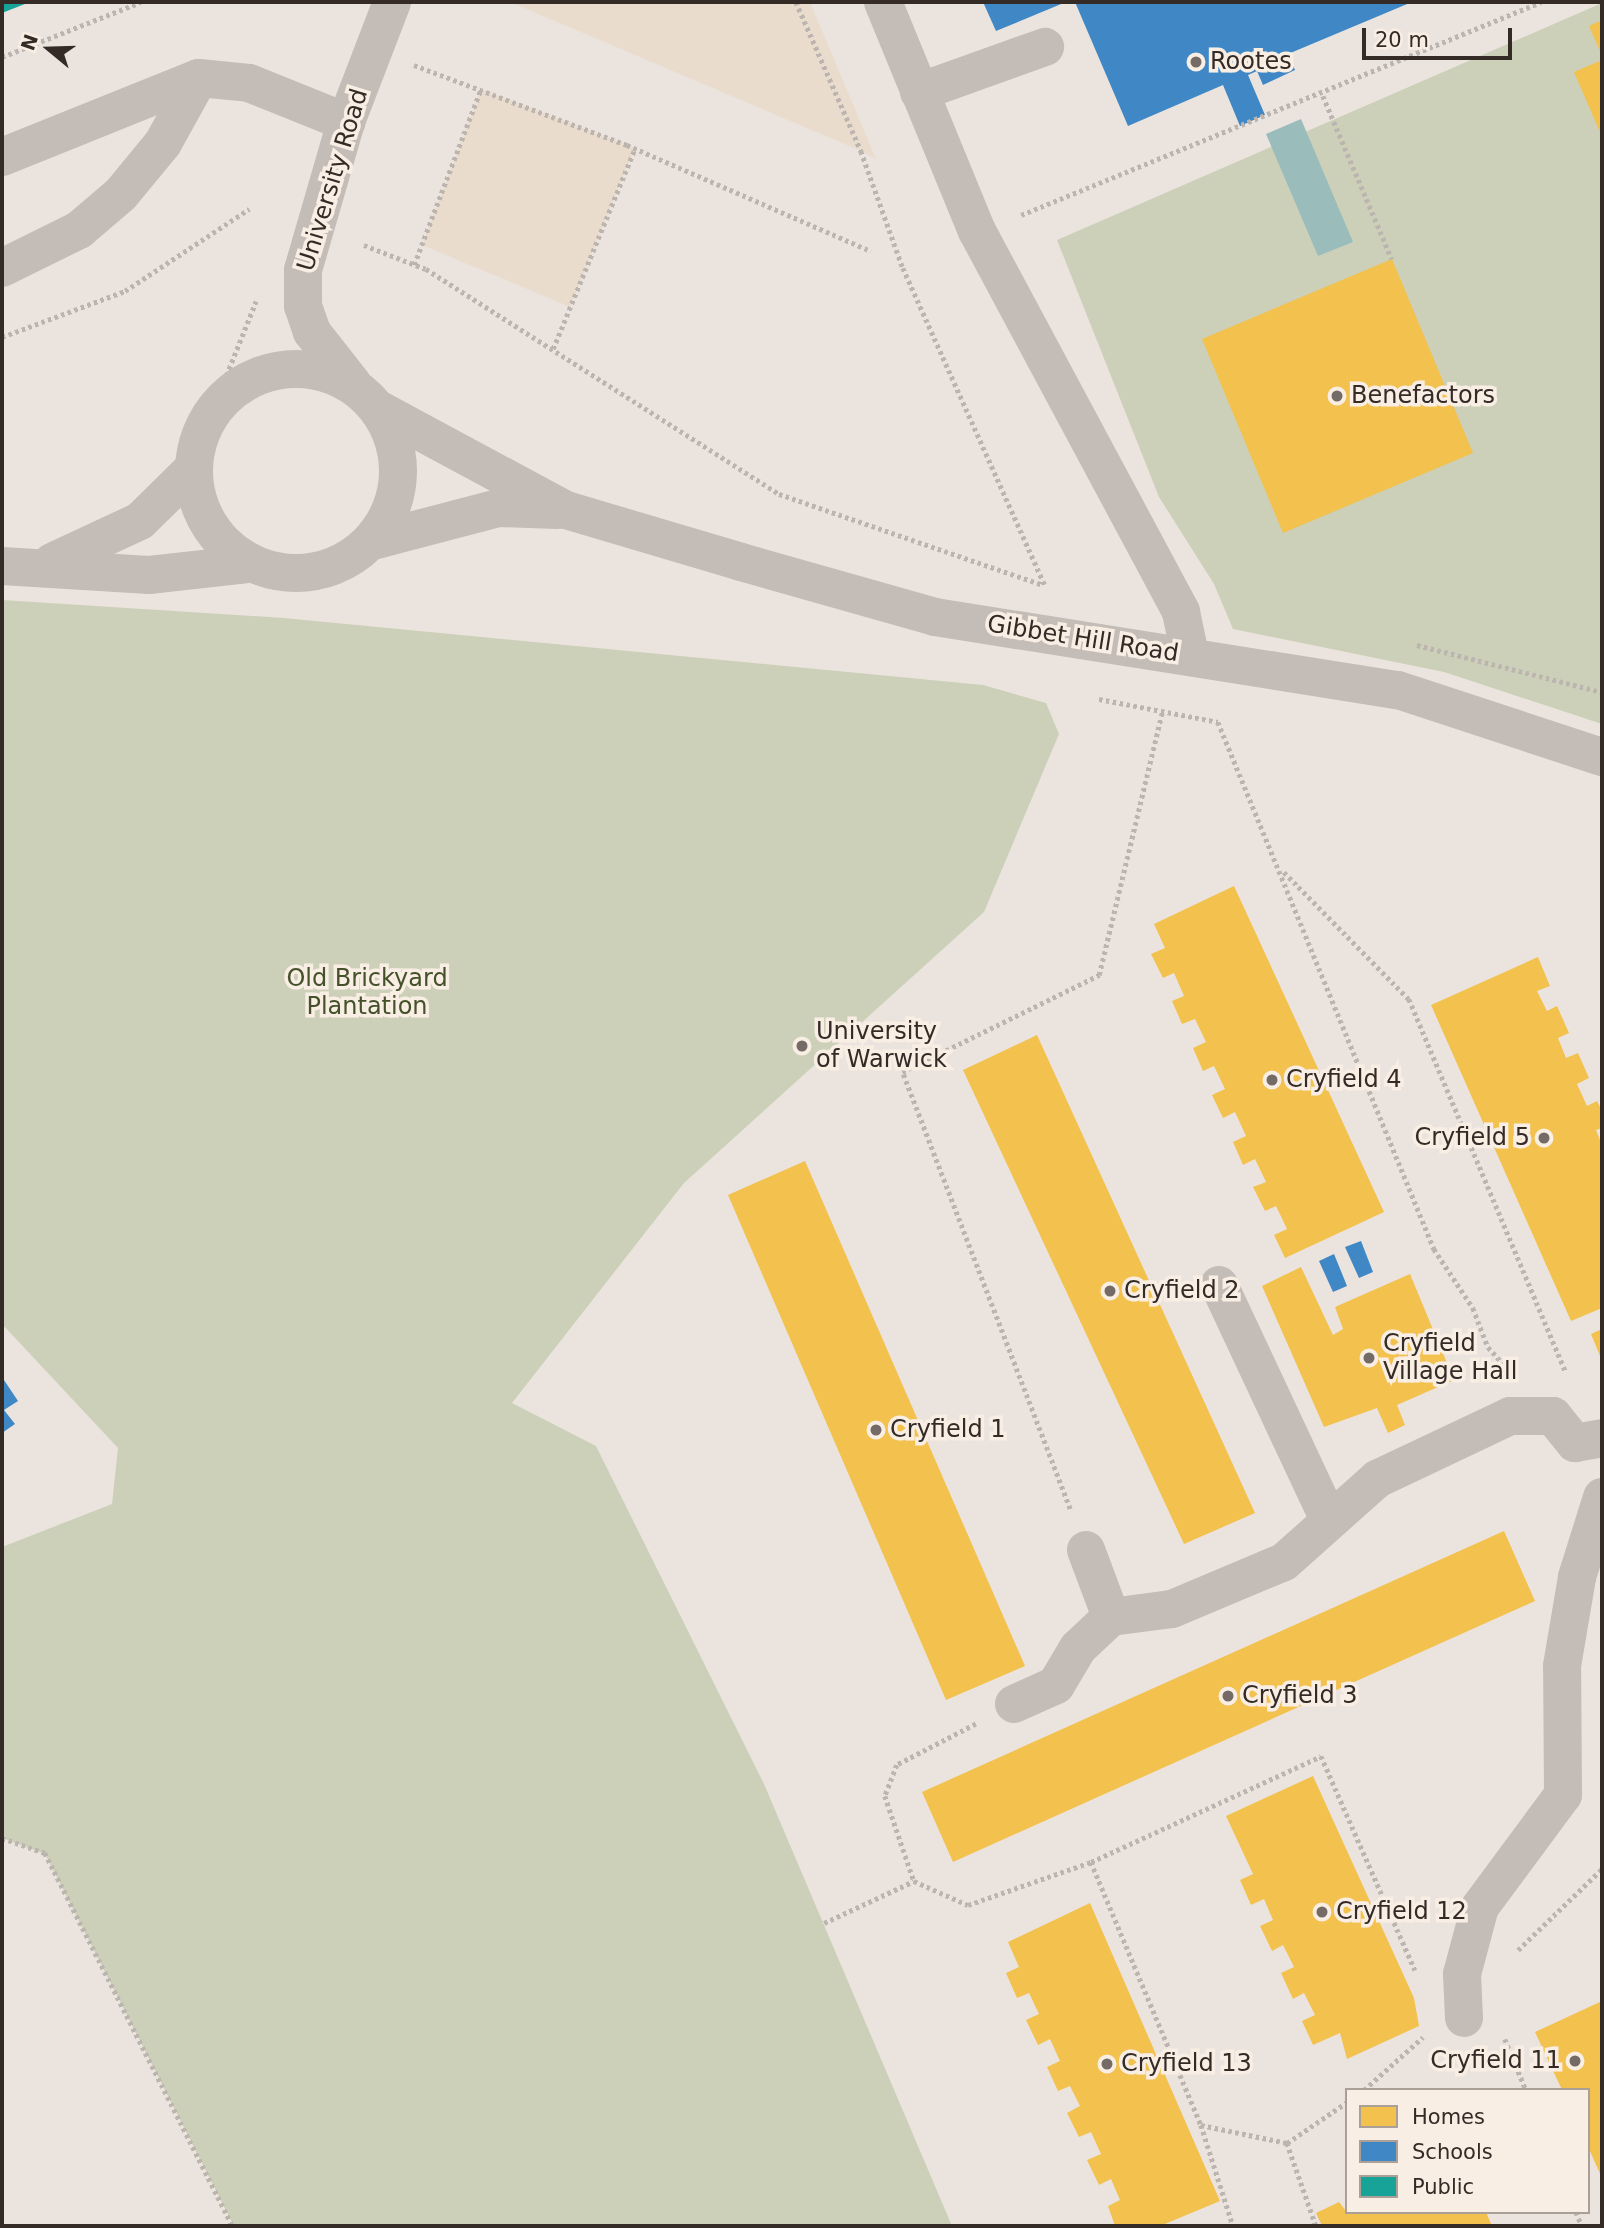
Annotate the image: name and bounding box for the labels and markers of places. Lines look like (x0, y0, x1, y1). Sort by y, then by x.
place label: Rootes (1210, 48, 1292, 76)
marker: Rootes (1188, 54, 1204, 70)
place label: Benefactors (1351, 382, 1495, 410)
marker: Benefactors (1329, 388, 1345, 404)
place label: University of Warwick (816, 1018, 947, 1074)
marker: University of Warwick (794, 1038, 810, 1054)
place label: Cryfield 4 (1286, 1066, 1402, 1094)
marker: Cryfield 4 (1264, 1072, 1280, 1088)
place label: Cryfield 5 (1414, 1124, 1530, 1152)
marker: Cryfield 5 (1536, 1130, 1552, 1146)
place label: Cryfield 2 (1124, 1277, 1240, 1305)
marker: Cryfield 2 (1102, 1283, 1118, 1299)
place label: Cryfield Village Hall (1383, 1330, 1517, 1386)
marker: Cryfield Village Hall (1361, 1350, 1377, 1366)
place label: Cryfield 1 (890, 1416, 1006, 1444)
marker: Cryfield 1 (868, 1422, 884, 1438)
place label: Cryfield 3 (1242, 1682, 1358, 1710)
marker: Cryfield 3 (1220, 1688, 1236, 1704)
place label: Cryfield 12 (1336, 1898, 1467, 1926)
marker: Cryfield 12 (1314, 1904, 1330, 1920)
place label: Cryfield 11 (1430, 2047, 1561, 2075)
place label: Cryfield 13 (1121, 2050, 1252, 2078)
marker: Cryfield 11 (1567, 2053, 1583, 2069)
marker: Cryfield 13 (1099, 2056, 1115, 2072)

